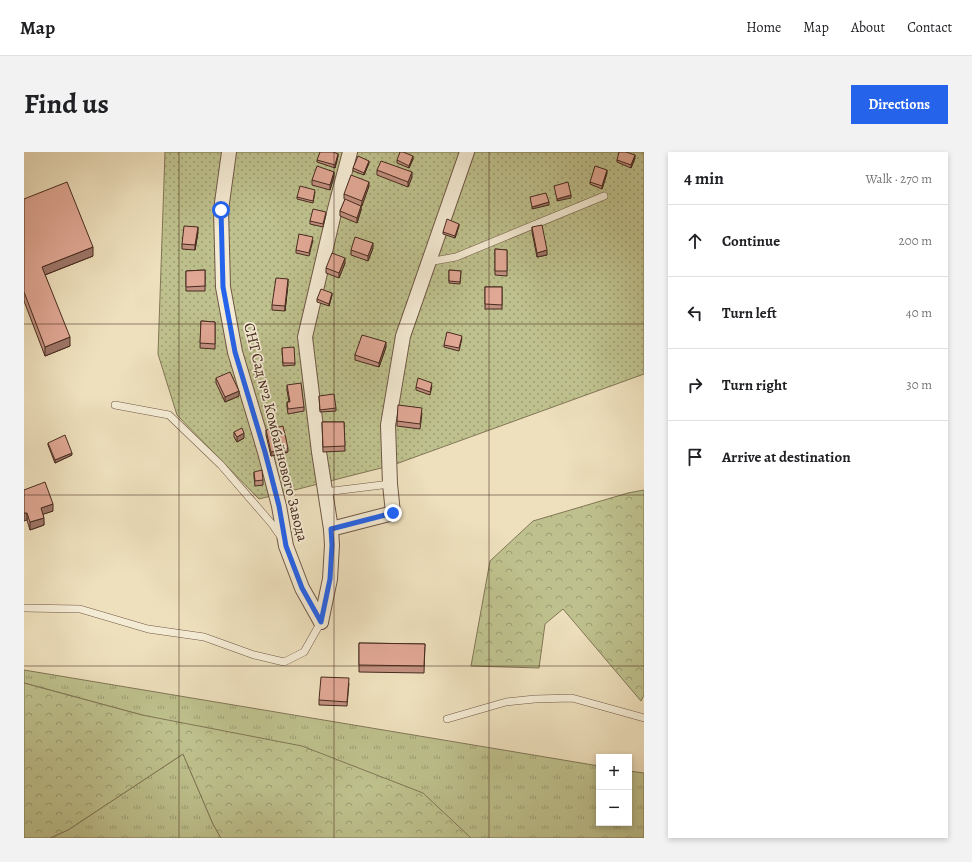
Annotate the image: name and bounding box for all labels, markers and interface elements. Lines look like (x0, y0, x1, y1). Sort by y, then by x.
text: Map (20, 15, 55, 41)
text: Home (746, 18, 781, 37)
text: Map (803, 18, 829, 37)
text: About (851, 18, 885, 37)
text: Contact (907, 18, 952, 37)
text: Find us (24, 85, 109, 123)
button: Directions (851, 85, 948, 124)
text: 4 min (684, 167, 724, 190)
text: Walk · 270 m (866, 170, 932, 187)
route start (212, 201, 230, 219)
icon: ahead (684, 230, 706, 252)
text: Continue (722, 231, 780, 251)
text: 200 m (899, 232, 932, 249)
icon: left (684, 302, 706, 324)
text: Turn left (722, 303, 777, 323)
text: 40 m (906, 304, 932, 321)
street label: СНТ Сад №2 Комбайнового Завода (239, 321, 313, 543)
icon: right (684, 374, 706, 396)
text: Turn right (722, 375, 787, 395)
text: 30 m (906, 376, 932, 393)
icon: arrive (684, 446, 706, 468)
text: Arrive at destination (722, 447, 851, 467)
route end (384, 504, 402, 522)
map controls (596, 754, 632, 826)
button: + (596, 754, 632, 790)
button: − (596, 790, 632, 826)

